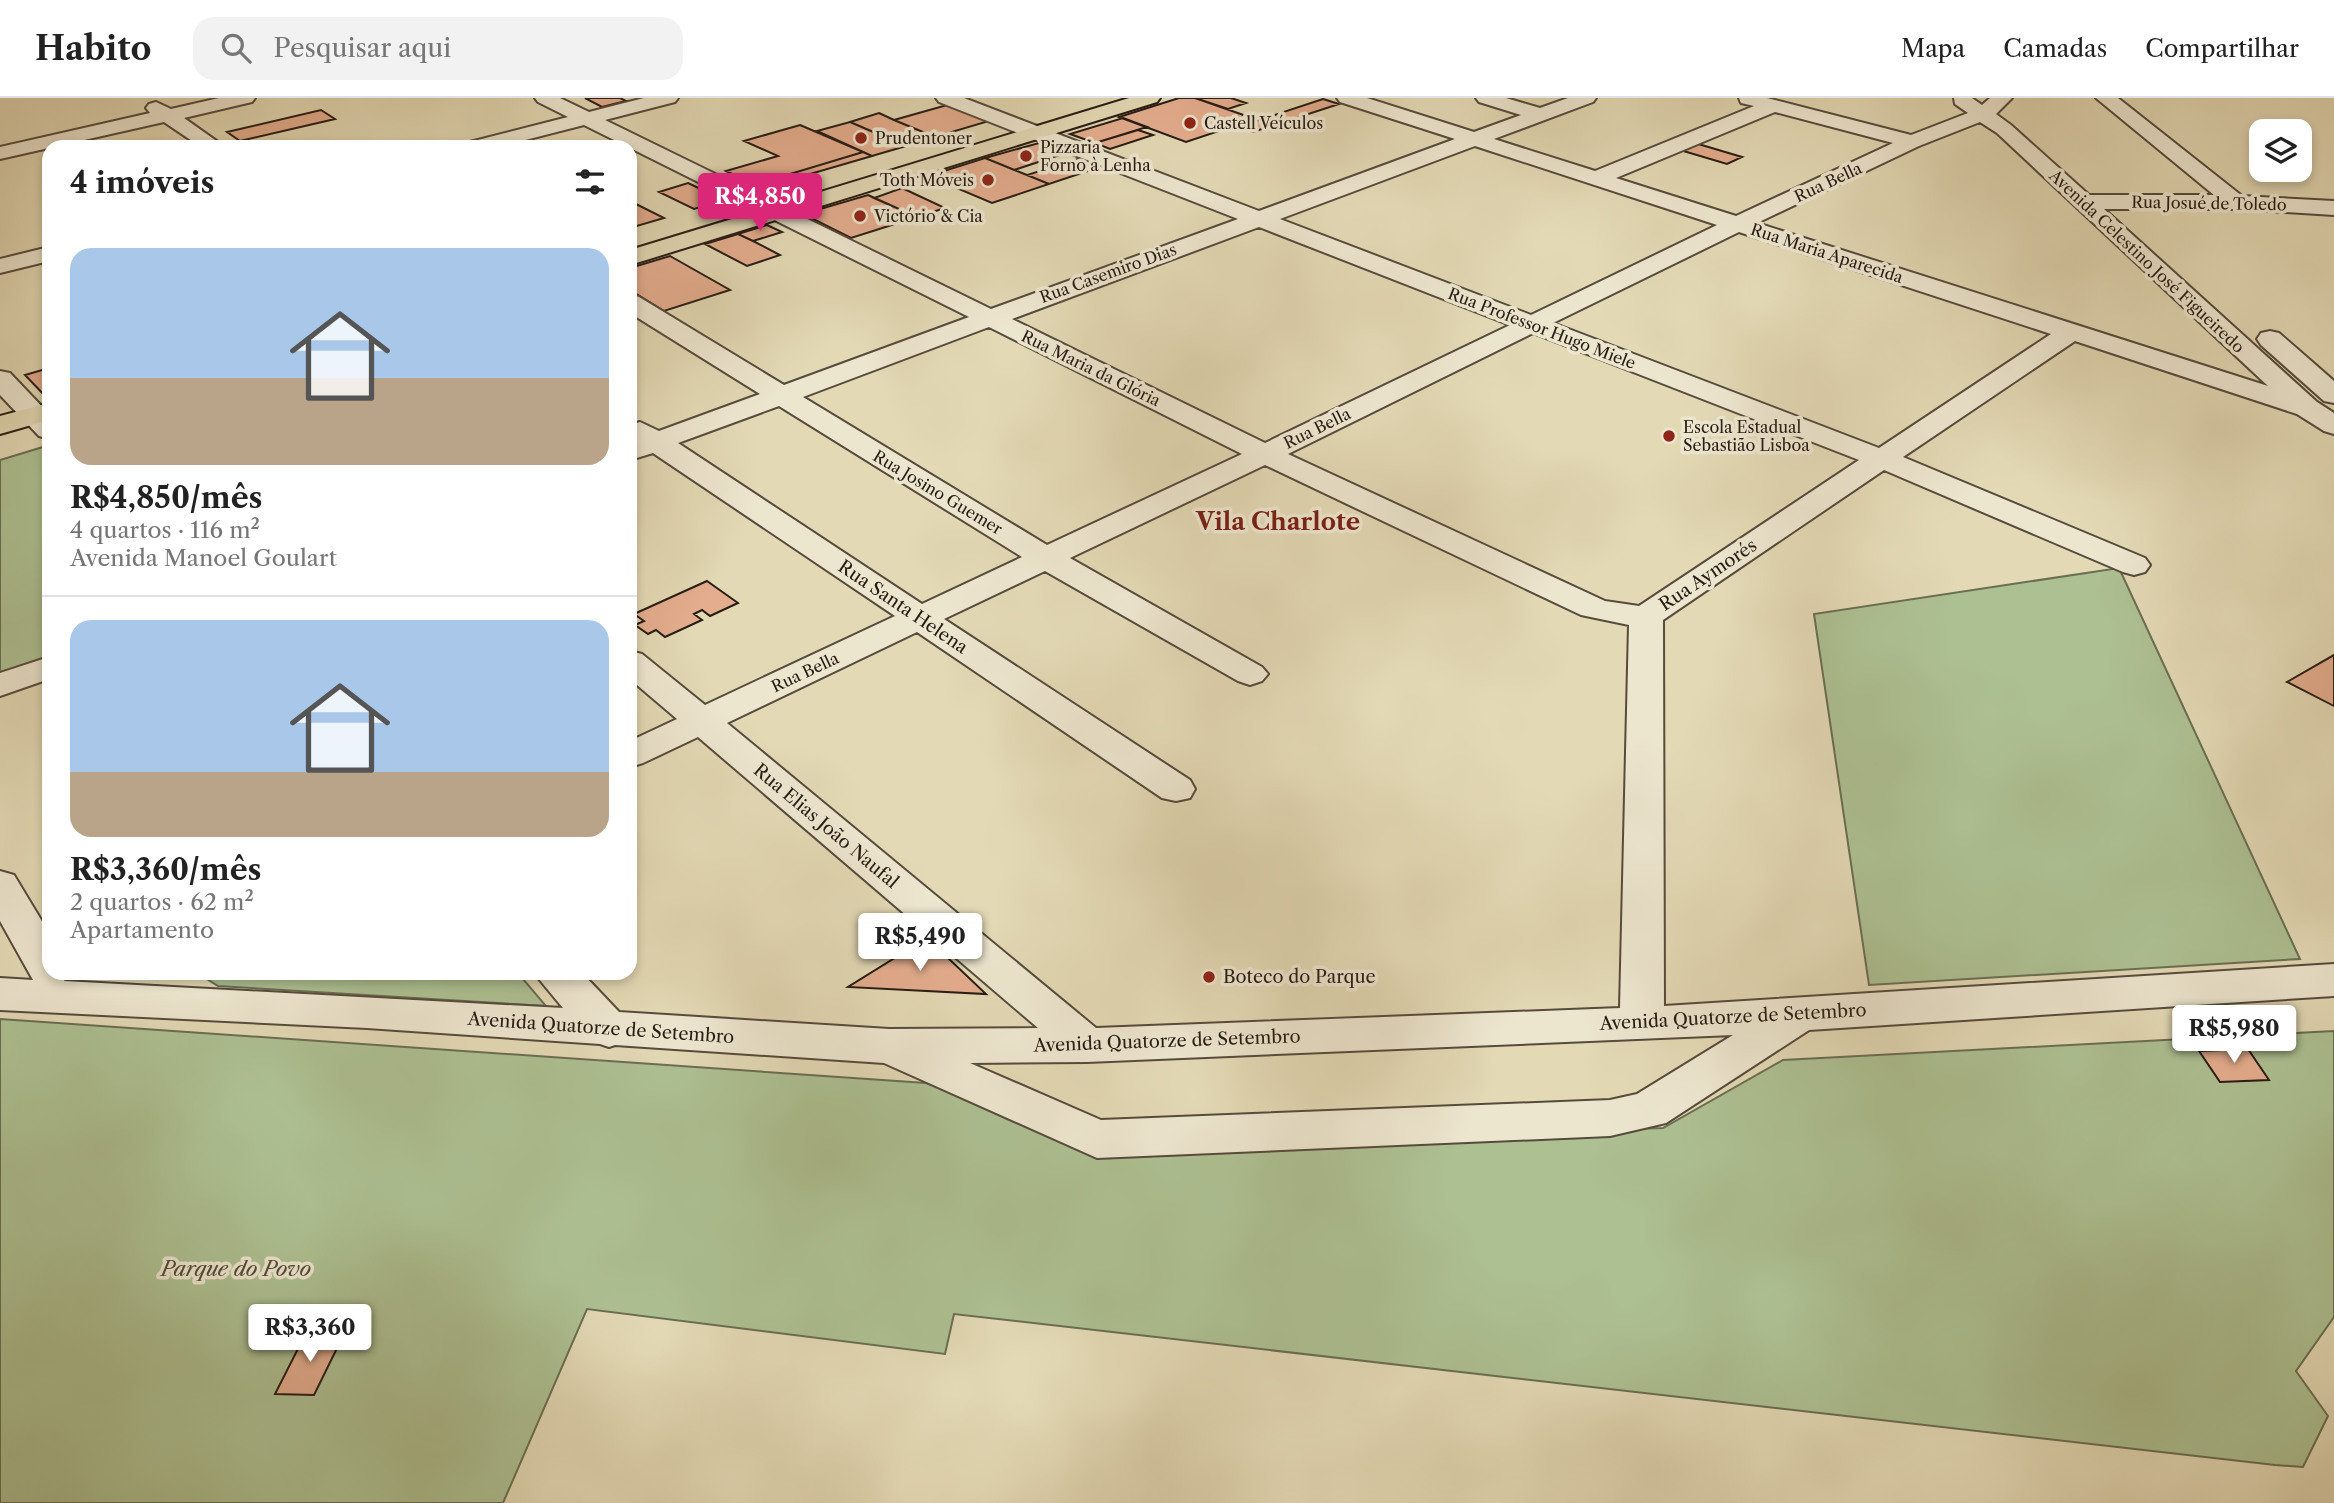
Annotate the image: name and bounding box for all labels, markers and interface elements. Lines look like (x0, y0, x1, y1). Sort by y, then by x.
search box (193, 17, 683, 80)
text: Habito (35, 28, 151, 69)
icon: search (217, 29, 255, 67)
text: Pesquisar aqui (273, 32, 451, 64)
text: Mapa (1901, 34, 1965, 63)
text: Camadas (2003, 34, 2107, 63)
text: Compartilhar (2145, 34, 2299, 63)
place label: Castell Veículos (1204, 113, 1323, 133)
marker: Castell Veículos (1182, 115, 1198, 131)
map controls (2249, 119, 2312, 182)
button: layers (2249, 119, 2312, 182)
place label: Prudentoner (875, 128, 972, 148)
marker: Prudentoner (853, 130, 869, 146)
place label: Pizzaria Forno à Lenha (1040, 137, 1151, 175)
marker: Pizzaria Forno à Lenha (1018, 148, 1034, 164)
street label: Rua Bella (1791, 157, 1865, 206)
icon: filters (571, 163, 609, 201)
text: 4 imóveis (70, 164, 215, 201)
street label: Avenida Celestino José Figueiredo (2045, 164, 2249, 357)
place label: Toth Móveis (880, 170, 974, 190)
marker: Toth Móveis (980, 172, 996, 188)
pin: R$4,850 (695, 174, 825, 233)
text: R$4,850 (714, 182, 806, 210)
street label: Rua Josué de Toledo (2131, 192, 2287, 214)
place label: Victório & Cia (873, 206, 983, 226)
marker: Victório & Cia (852, 208, 868, 224)
street label: Rua Maria Aparecida (1748, 219, 1906, 287)
street label: Rua Casemiro Dias (1037, 239, 1179, 307)
street label: Rua Professor Hugo Miele (1445, 283, 1639, 373)
icon: home (277, 293, 403, 419)
street label: Rua Maria da Glória (1018, 326, 1164, 411)
street label: Rua Bella (1280, 403, 1354, 453)
place label: Escola Estadual Sebastião Lisboa (1683, 417, 1810, 455)
marker: Escola Estadual Sebastião Lisboa (1661, 428, 1677, 444)
street label: Rua Josino Guemer (870, 445, 1007, 539)
text: R$4,850/mês (70, 479, 263, 516)
district label: Vila Charlote (1195, 507, 1360, 536)
text: 4 quartos · 116 m² (70, 516, 260, 544)
street label: Rua Aymorés (1655, 534, 1761, 616)
text: Avenida Manoel Goulart (70, 544, 337, 572)
street label: Rua Santa Helena (834, 556, 972, 659)
street label: Rua Bella (768, 647, 842, 696)
icon: home (277, 665, 403, 791)
street label: Rua Elias João Naufal (749, 759, 903, 893)
text: R$3,360/mês (70, 851, 262, 888)
text: 2 quartos · 62 m² (70, 888, 254, 916)
pin: R$5,490 (855, 914, 985, 973)
text: Apartamento (70, 916, 214, 944)
text: R$5,490 (874, 922, 966, 950)
place label: Boteco do Parque (1223, 966, 1376, 988)
marker: Boteco do Parque (1201, 969, 1217, 985)
street label: Avenida Quatorze de Setembro (1598, 999, 1867, 1035)
pin: R$5,980 (2169, 1006, 2299, 1065)
street label: Avenida Quatorze de Setembro (466, 1008, 735, 1048)
text: R$5,980 (2188, 1014, 2280, 1042)
street label: Avenida Quatorze de Setembro (1032, 1025, 1301, 1057)
park label: Parque do Povo (159, 1256, 311, 1281)
pin: R$3,360 (245, 1304, 375, 1364)
text: R$3,360 (264, 1313, 356, 1341)

